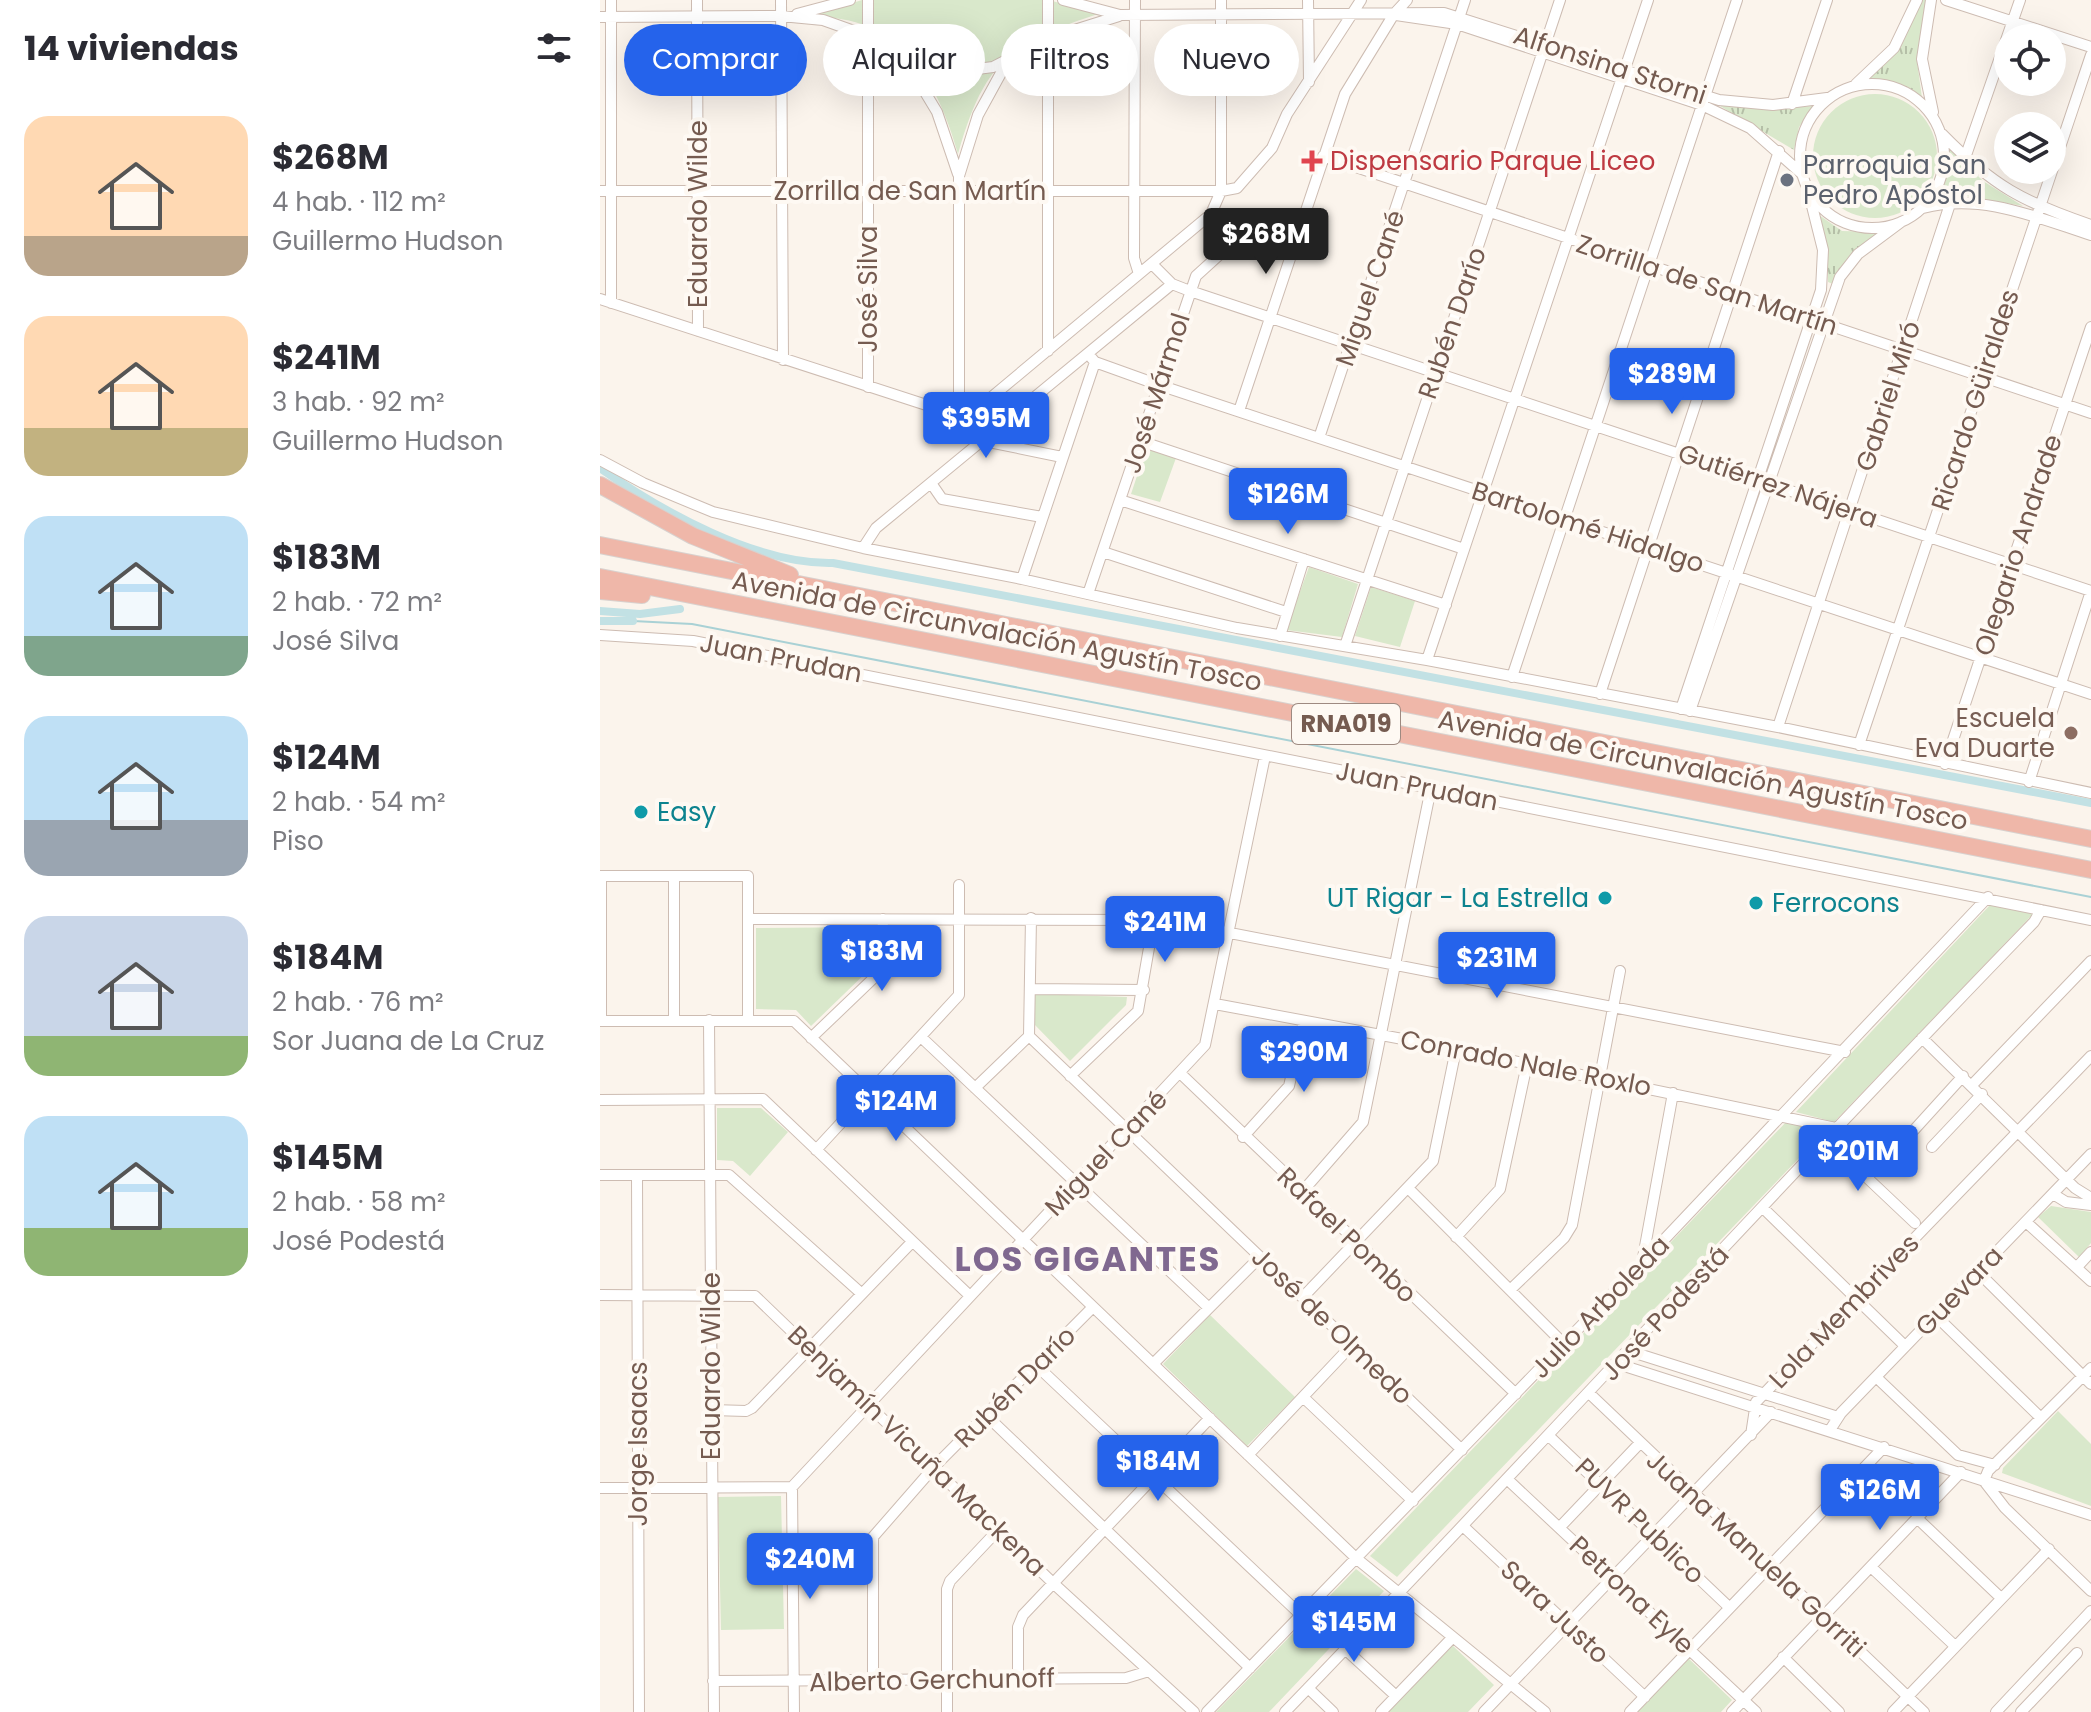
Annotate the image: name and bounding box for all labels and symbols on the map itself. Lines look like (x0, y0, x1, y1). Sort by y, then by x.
street label: Alfonsina Storni (1509, 17, 1711, 113)
street label: Eduardo Wilde (680, 120, 716, 308)
place label: Dispensario Parque Liceo (1330, 143, 1655, 179)
place label: Parroquia San Pedro Apóstol (1803, 147, 1986, 213)
marker: Dispensario Parque Liceo (1301, 150, 1323, 172)
marker: Parroquia San Pedro Apóstol (1778, 171, 1796, 189)
street label: Zorrilla de San Martín (773, 173, 1047, 209)
street label: Miguel Cané (1326, 205, 1414, 371)
pin: $268M (1210, 208, 1322, 276)
street label: José Silva (850, 225, 886, 353)
street label: Zorrilla de San Martín (1572, 226, 1842, 344)
street label: Rubén Darío (1409, 242, 1495, 404)
street label: Ricardo Güiraldes (1922, 285, 2028, 515)
street label: José Mármol (1113, 308, 1199, 478)
street label: Gabriel Miró (1847, 316, 1929, 476)
pin: $289M (1616, 348, 1728, 416)
pin: $395M (930, 392, 1042, 460)
street label: Olegario Andrade (1965, 430, 2071, 660)
street label: Gutiérrez Nájera (1673, 435, 1883, 537)
pin: $126M (1232, 468, 1344, 536)
street label: Bartolomé Hidalgo (1467, 472, 1709, 582)
street label: Avenida de Circunvalación Agustín Tosco (729, 562, 1265, 700)
street label: Juan Prudan (697, 625, 865, 691)
place label: Escuela Eva Duarte (1915, 700, 2055, 766)
street label: Avenida de Circunvalación Agustín Tosco (1435, 701, 1971, 839)
road number: RNA019 (1292, 704, 1400, 744)
marker: Escuela Eva Duarte (2062, 724, 2080, 742)
street label: Juan Prudan (1333, 753, 1501, 819)
place label: Easy (657, 794, 716, 830)
marker: Easy (632, 803, 650, 821)
place label: UT Rigar - La Estrella (1327, 880, 1589, 916)
place label: Ferrocons (1772, 885, 1900, 921)
marker: UT Rigar - La Estrella (1596, 889, 1614, 907)
marker: Ferrocons (1747, 894, 1765, 912)
pin: $241M (1109, 896, 1221, 964)
pin: $183M (826, 925, 938, 993)
pin: $231M (1441, 932, 1553, 1000)
street label: Conrado Nale Roxlo (1397, 1021, 1655, 1105)
pin: $290M (1248, 1026, 1360, 1094)
pin: $124M (840, 1075, 952, 1143)
street label: Miguel Cané (1036, 1082, 1176, 1224)
pin: $201M (1802, 1125, 1914, 1193)
street label: Rafael Pombo (1269, 1159, 1425, 1311)
street label: Lola Membrives (1761, 1226, 1927, 1396)
street label: Julio Arboleda (1522, 1228, 1678, 1386)
district label: LOS GIGANTES (955, 1235, 1221, 1283)
street label: José Podestá (1593, 1237, 1737, 1389)
street label: Guevara (1907, 1238, 2011, 1344)
street label: José de Olmedo (1243, 1240, 1421, 1412)
street label: Eduardo Wilde (693, 1272, 729, 1460)
street label: Benjamín Vicuña Mackena (780, 1318, 1054, 1584)
street label: Rubén Darío (946, 1318, 1084, 1456)
street label: Jorge Isaacs (620, 1361, 656, 1527)
pin: $184M (1102, 1435, 1214, 1503)
street label: Juana Manuela Gorriti (1638, 1443, 1874, 1665)
street label: PUVR Publico (1567, 1450, 1713, 1592)
pin: $126M (1824, 1464, 1936, 1532)
street label: Petrona Eyle (1562, 1528, 1702, 1662)
pin: $240M (754, 1533, 866, 1601)
street label: Sara Justo (1493, 1552, 1617, 1672)
pin: $145M (1298, 1596, 1410, 1664)
street label: Alberto Gerchunoff (809, 1660, 1055, 1700)

